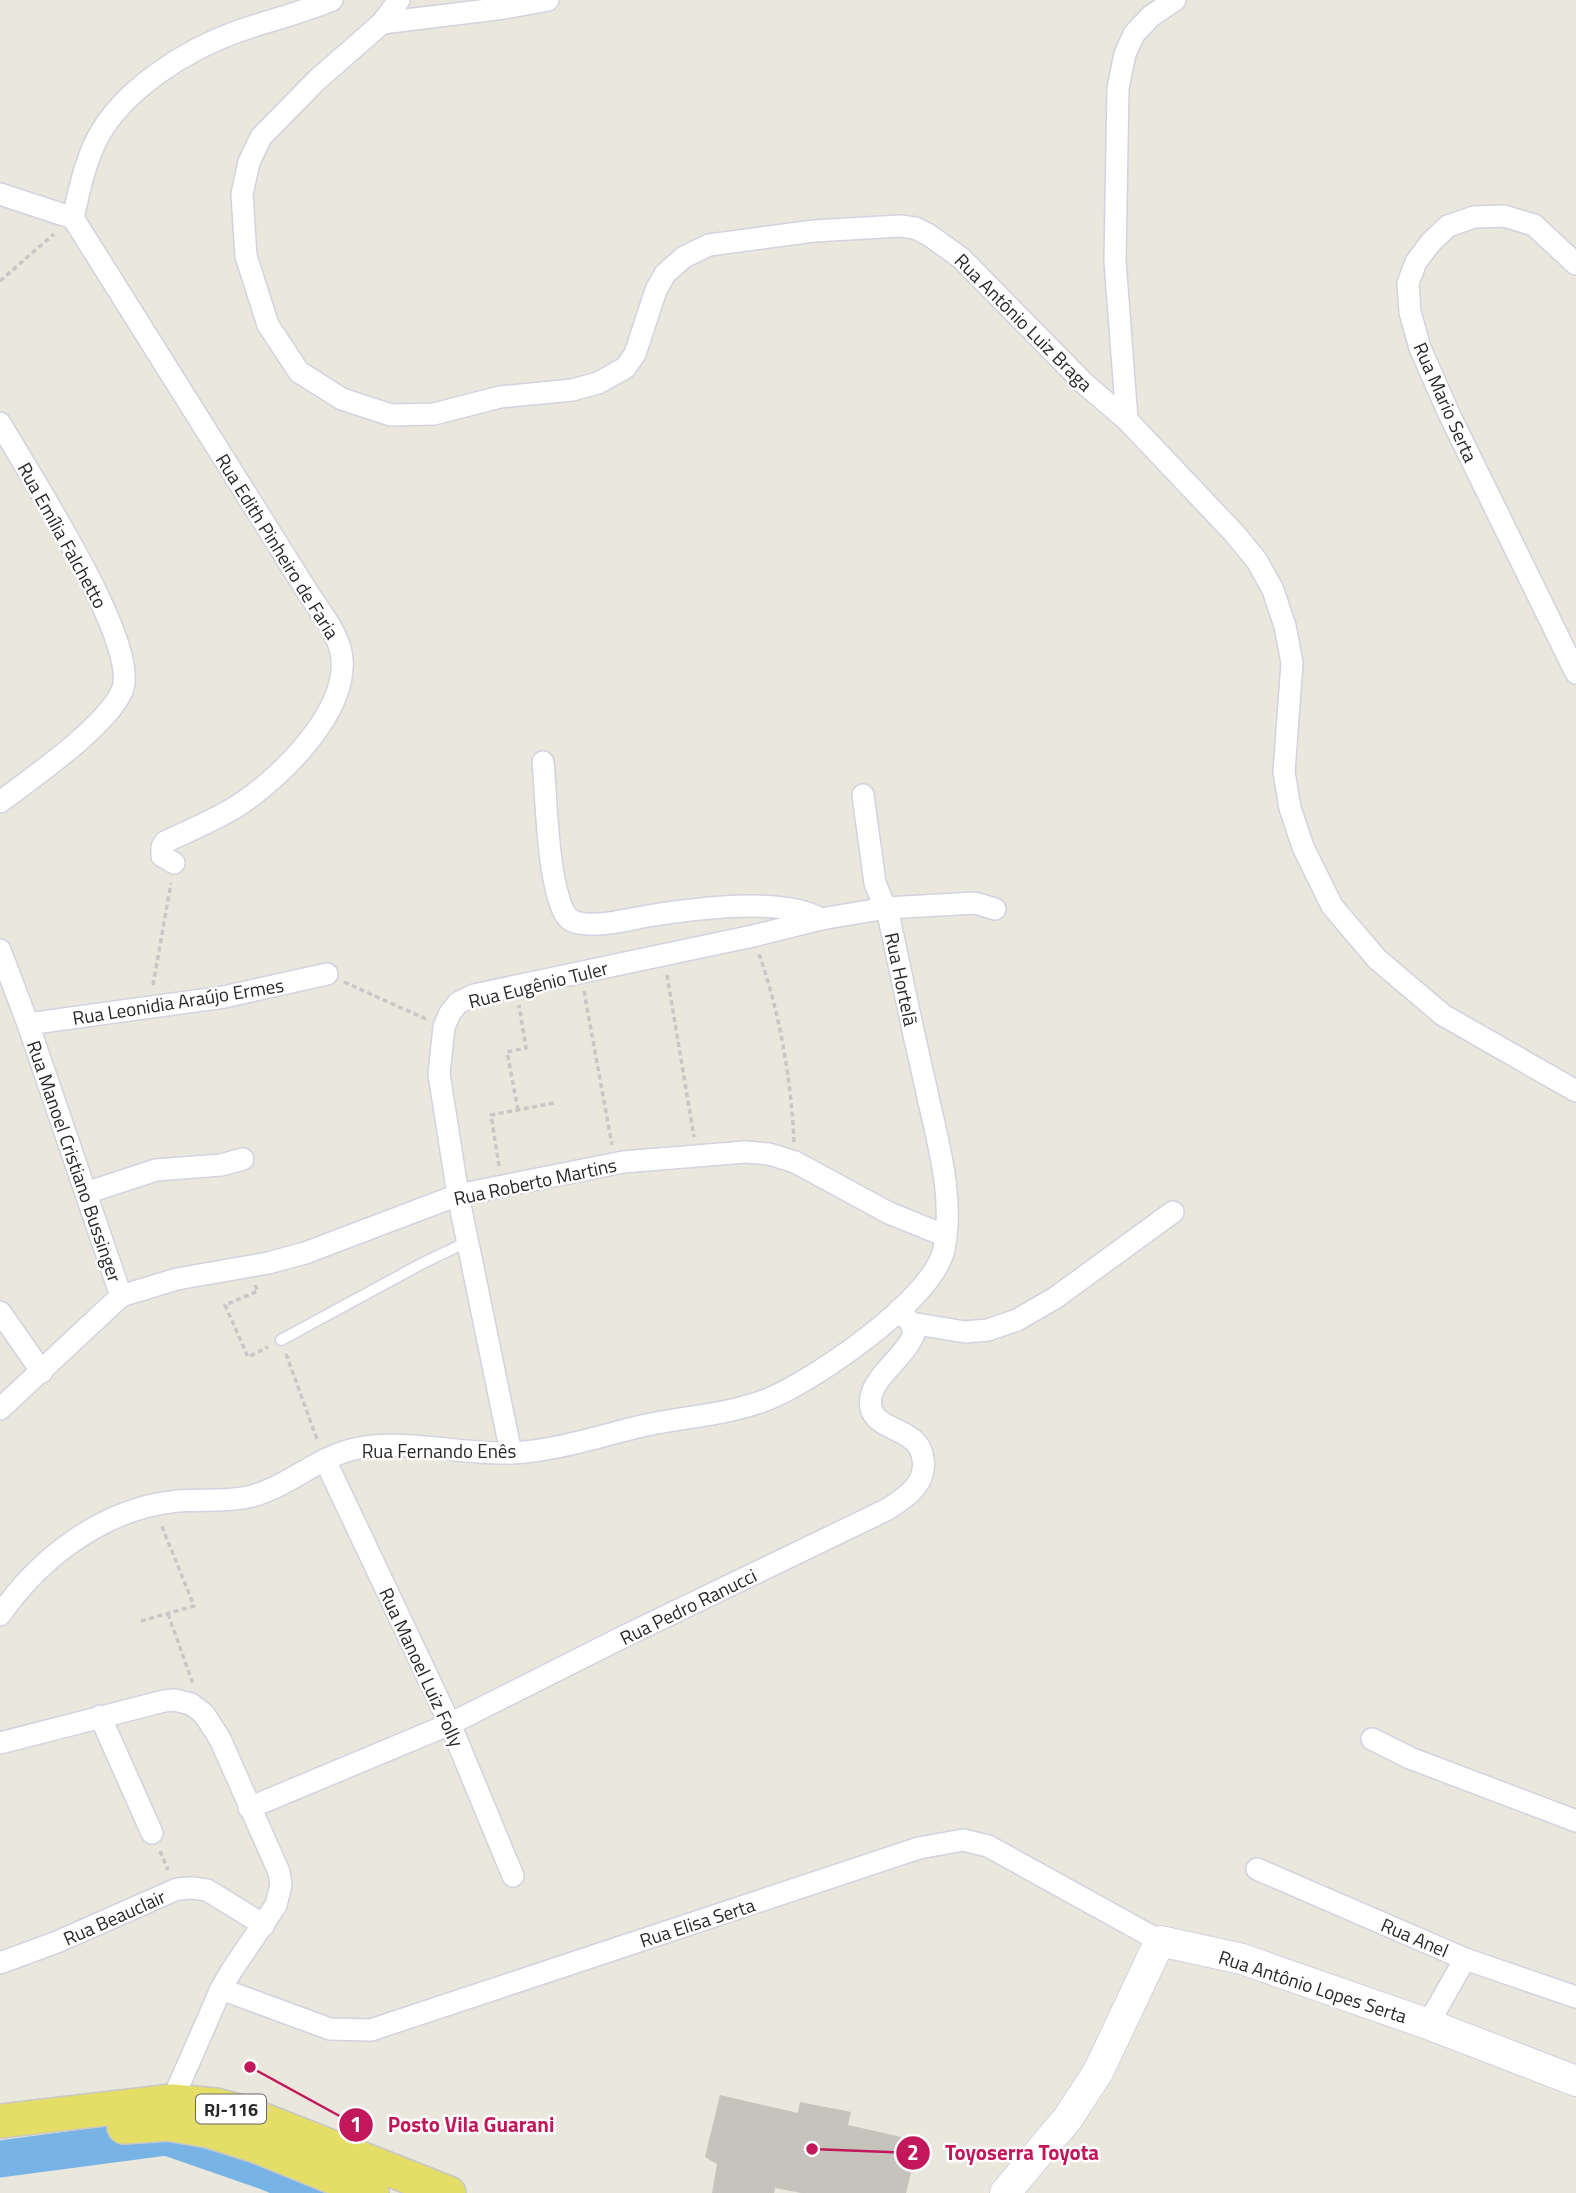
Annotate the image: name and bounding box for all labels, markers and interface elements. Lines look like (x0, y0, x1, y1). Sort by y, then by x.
street label: Rua Antônio Luiz Braga (948, 246, 1100, 398)
street label: Rua Mario Serta (1407, 337, 1486, 467)
street label: Rua Edith Pinheiro de Faria (209, 447, 347, 645)
street label: Rua Emília Falchetto (11, 457, 115, 613)
street label: Rua Hortelã (878, 930, 926, 1029)
street label: Rua Eugênio Tuler (465, 953, 611, 1015)
street label: Rua Leonidia Araújo Ermes (70, 970, 286, 1032)
street label: Rua Manoel Cristiano Bussinger (20, 1036, 130, 1286)
street label: Rua Roberto Martins (451, 1150, 619, 1212)
street label: Rua Fernando Enês (362, 1436, 516, 1465)
street label: Rua Pedro Ranucci (615, 1560, 761, 1652)
street label: Rua Manoel Luiz Folly (372, 1582, 472, 1752)
street label: Rua Beauclair (58, 1881, 170, 1952)
street label: Rua Elisa Serta (636, 1890, 759, 1954)
street label: Rua Anel (1377, 1910, 1453, 1964)
street label: Rua Antônio Lopes Serta (1215, 1942, 1411, 2030)
road number: RJ-116 (196, 2094, 266, 2124)
callout: Posto Vila Guarani (339, 2104, 568, 2146)
text: 1 (350, 2108, 362, 2140)
text: Posto Vila Guarani (388, 2108, 554, 2140)
callout: Toyoserra Toyota (896, 2132, 1113, 2174)
text: 2 (907, 2136, 919, 2168)
text: Toyoserra Toyota (945, 2136, 1099, 2168)

